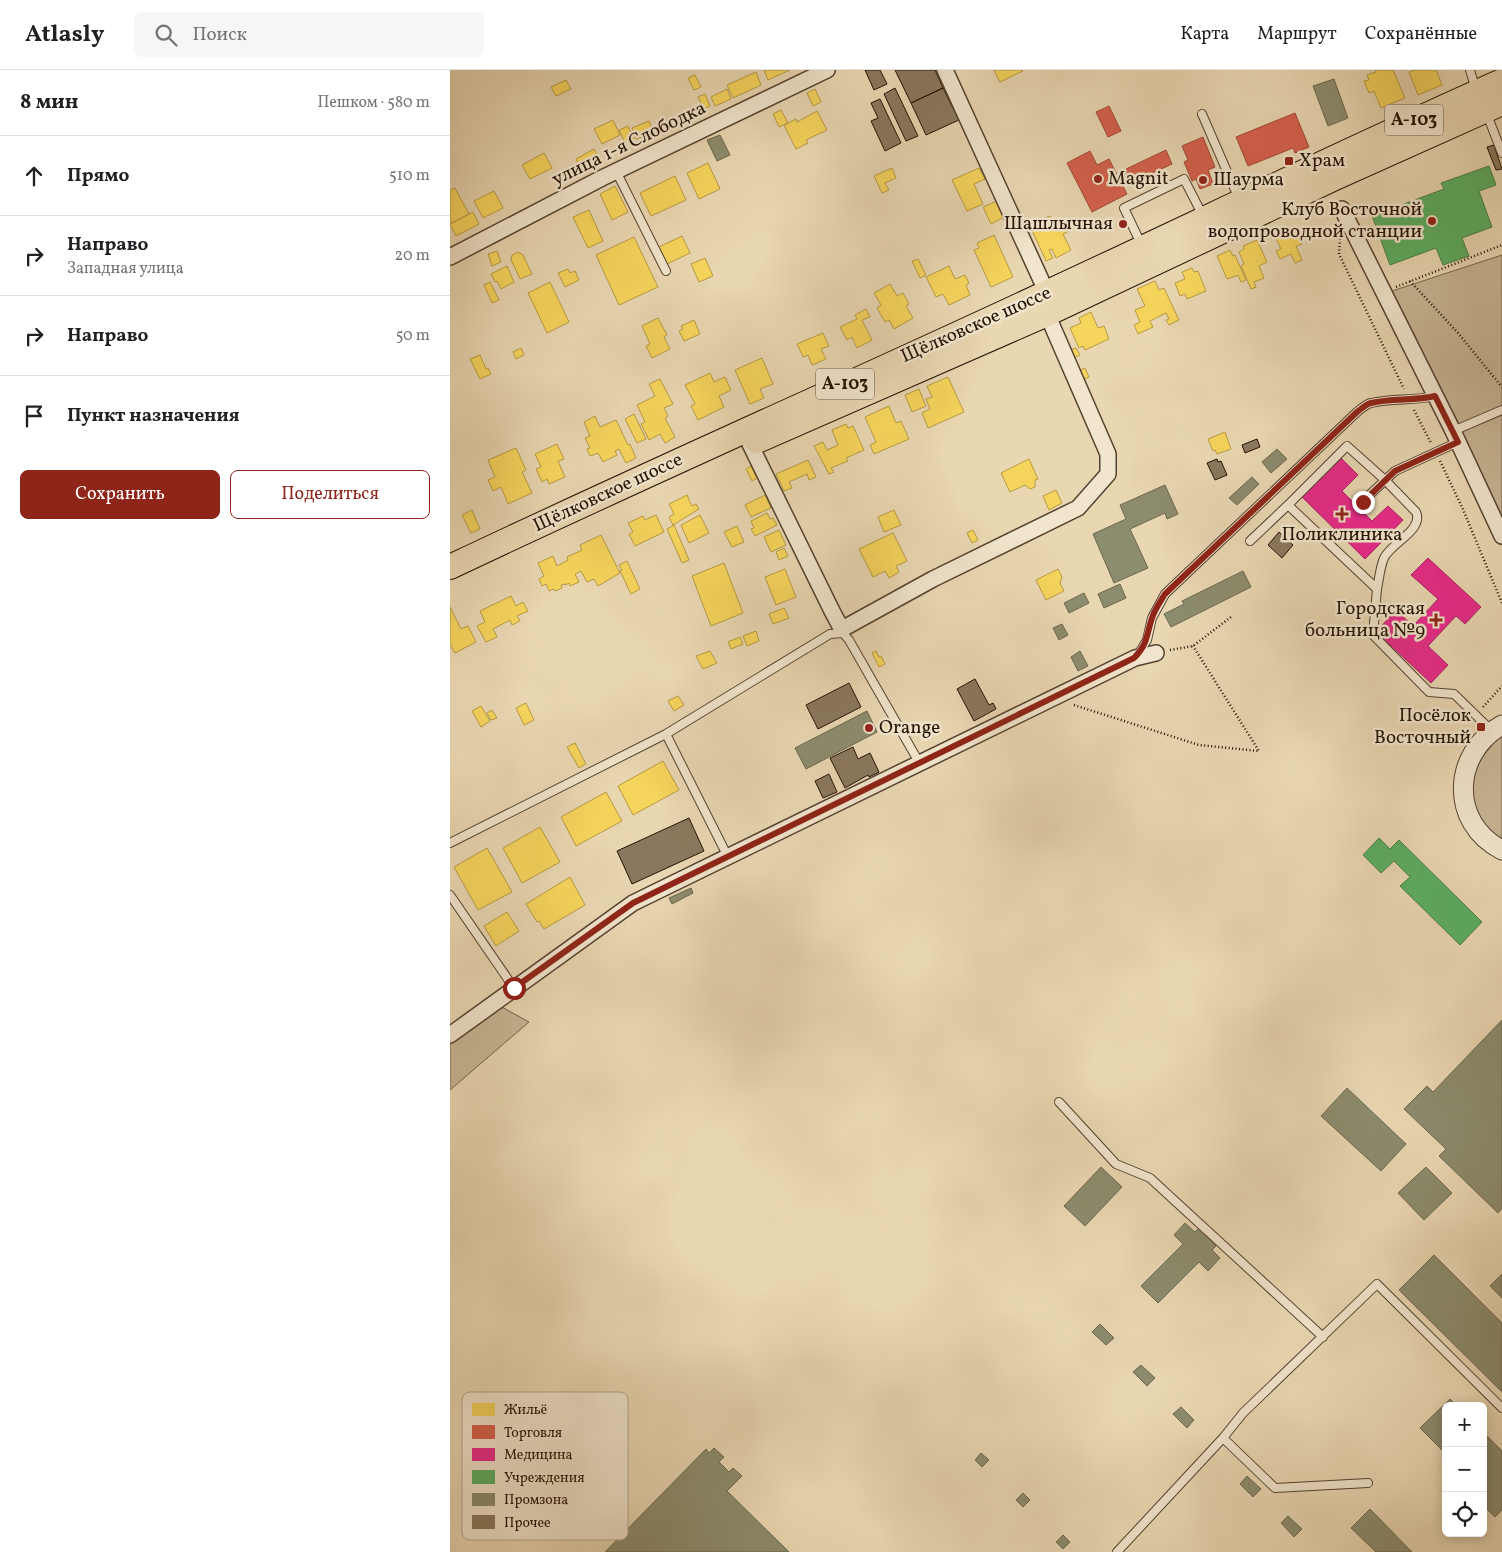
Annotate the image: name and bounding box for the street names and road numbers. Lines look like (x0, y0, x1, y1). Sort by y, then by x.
street label: улица 1-я Слободка (548, 95, 710, 193)
road number: А-103 (1385, 104, 1443, 136)
street label: Щёлковское шоссе (897, 280, 1055, 370)
road number: А-103 (816, 368, 874, 399)
street label: Щёлковское шоссе (529, 447, 687, 539)

